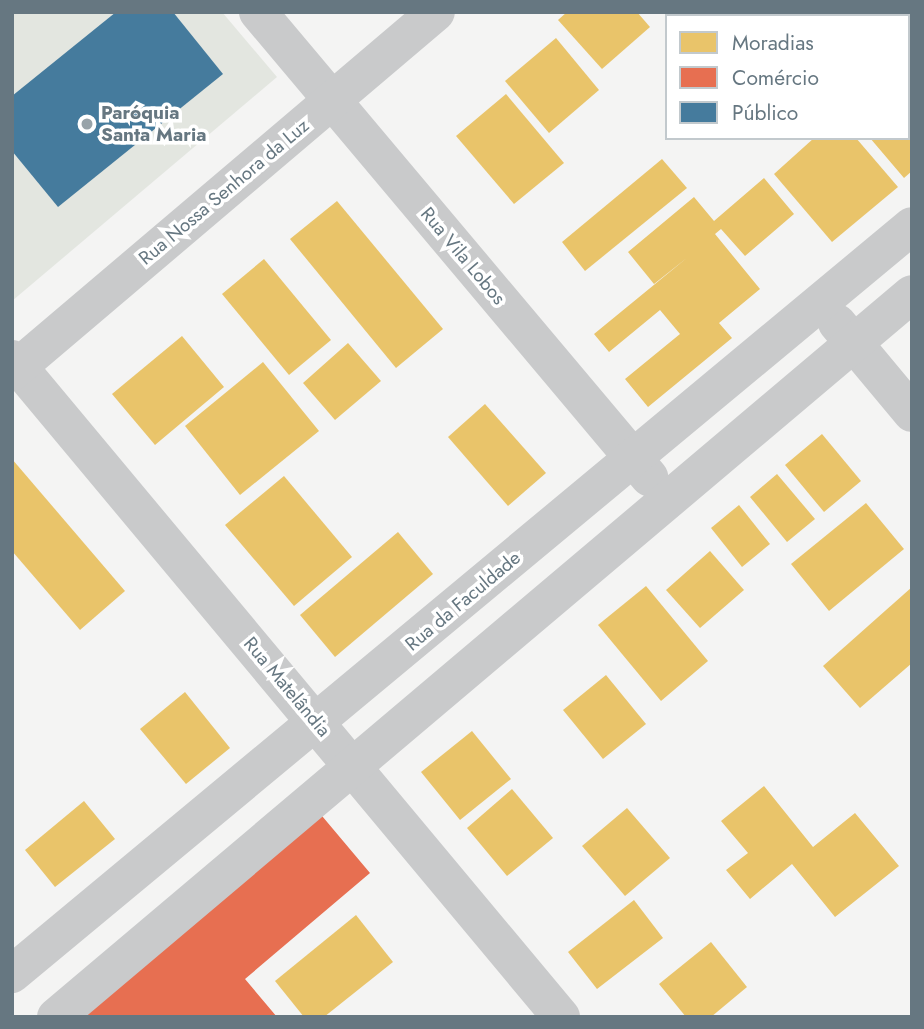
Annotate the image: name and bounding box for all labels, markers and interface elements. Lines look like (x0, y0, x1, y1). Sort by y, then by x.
legend (665, 14, 910, 140)
text: Moradias (732, 28, 814, 58)
text: Comércio (732, 63, 819, 93)
text: Público (732, 98, 798, 128)
place label: Paróquia Santa Maria (101, 102, 206, 146)
street label: Rua Nossa Senhora da Luz (134, 114, 314, 270)
marker: Paróquia Santa Maria (79, 116, 95, 132)
street label: Rua Vila Lobos (416, 203, 510, 309)
street label: Rua da Faculdade (401, 546, 525, 656)
street label: Rua Matelândia (239, 633, 335, 741)

